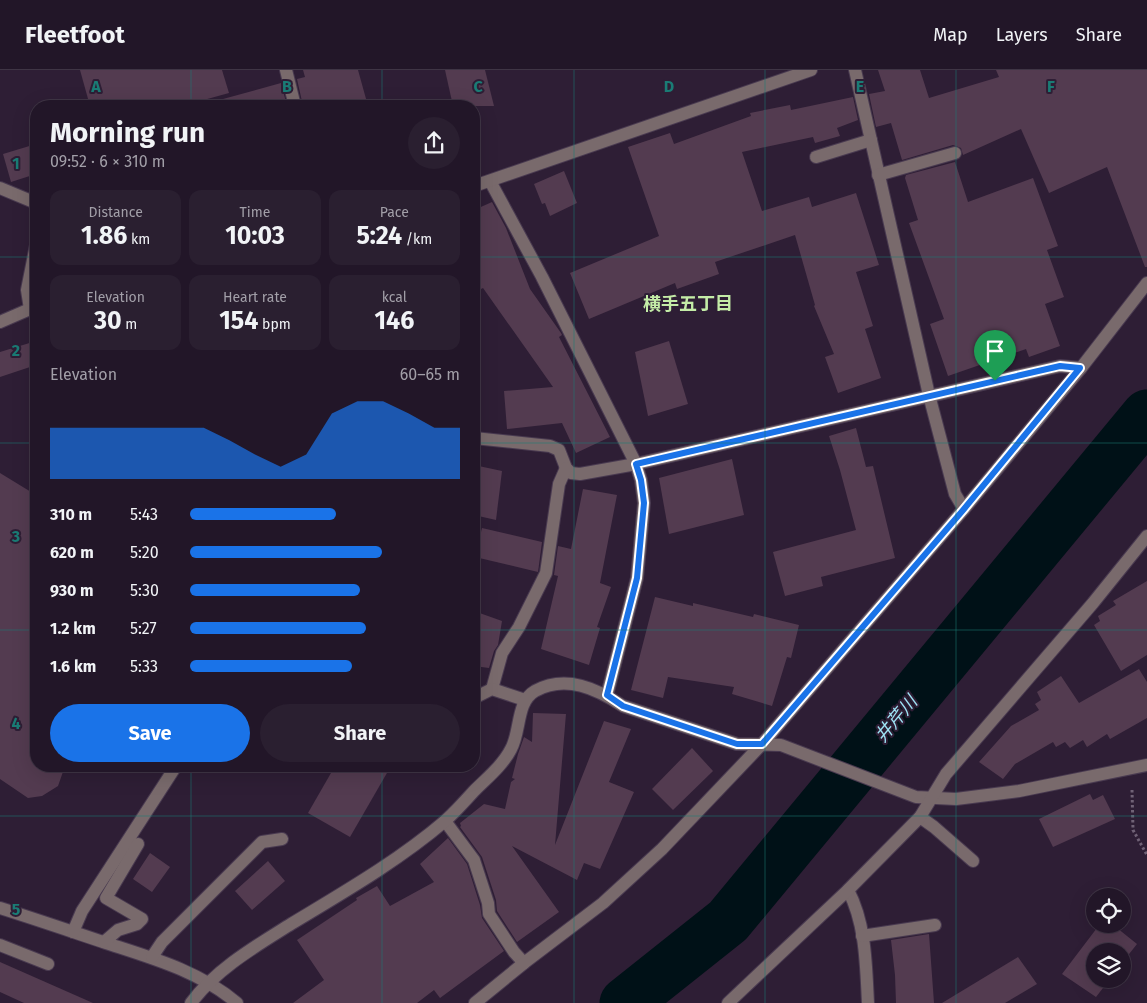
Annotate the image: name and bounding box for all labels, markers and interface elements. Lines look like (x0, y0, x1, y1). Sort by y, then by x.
text: Fleetfoot (25, 21, 125, 49)
text: Map (933, 24, 968, 46)
text: Layers (996, 24, 1048, 46)
text: Share (1076, 24, 1122, 46)
text: A (90, 77, 101, 96)
text: B (282, 77, 292, 96)
text: C (473, 77, 483, 96)
text: D (664, 77, 674, 96)
text: E (856, 77, 864, 96)
text: F (1047, 77, 1055, 96)
text: Morning run (50, 116, 205, 149)
button: share (408, 117, 460, 169)
text: 09:52 · 6 × 310 m (50, 152, 166, 171)
text: 1 (12, 154, 20, 173)
text: Distance (89, 204, 143, 221)
text: Time (240, 204, 270, 221)
text: Pace (380, 204, 409, 221)
text: 1.86 (81, 221, 127, 251)
text: 10:03 (225, 221, 285, 251)
text: 5:24 (356, 221, 402, 251)
text: km (127, 231, 150, 248)
text: /km (402, 231, 432, 248)
text: Elevation (86, 289, 145, 306)
text: Heart rate (223, 289, 287, 306)
text: kcal (382, 289, 407, 306)
district label: 横手五丁目 (643, 293, 733, 315)
text: 30 (94, 306, 122, 336)
text: 154 (219, 306, 258, 336)
text: 146 (374, 306, 414, 336)
text: m (122, 316, 137, 333)
text: bpm (258, 316, 291, 333)
pin (974, 330, 1016, 381)
icon: arrive (981, 337, 1009, 365)
text: 2 (12, 341, 20, 360)
text: Elevation (50, 365, 117, 384)
text: 60–65 m (400, 365, 460, 384)
text: 310 m (50, 505, 92, 524)
text: 5:43 (130, 505, 158, 524)
text: 3 (11, 527, 20, 546)
text: 620 m (50, 543, 94, 562)
text: 5:20 (130, 543, 159, 562)
text: 930 m (50, 581, 94, 600)
text: 5:30 (130, 581, 159, 600)
text: 1.2 km (50, 619, 96, 638)
text: 5:27 (130, 619, 157, 638)
text: 1.6 km (50, 657, 96, 676)
text: 5:33 (130, 657, 158, 676)
water label: 井芹川 (870, 690, 923, 747)
button: Save (50, 704, 250, 762)
button: Share (260, 704, 460, 762)
text: 4 (11, 714, 21, 733)
map controls (1086, 888, 1131, 988)
button: locate (1086, 888, 1131, 933)
text: 5 (12, 900, 21, 919)
button: layers (1086, 943, 1131, 988)

